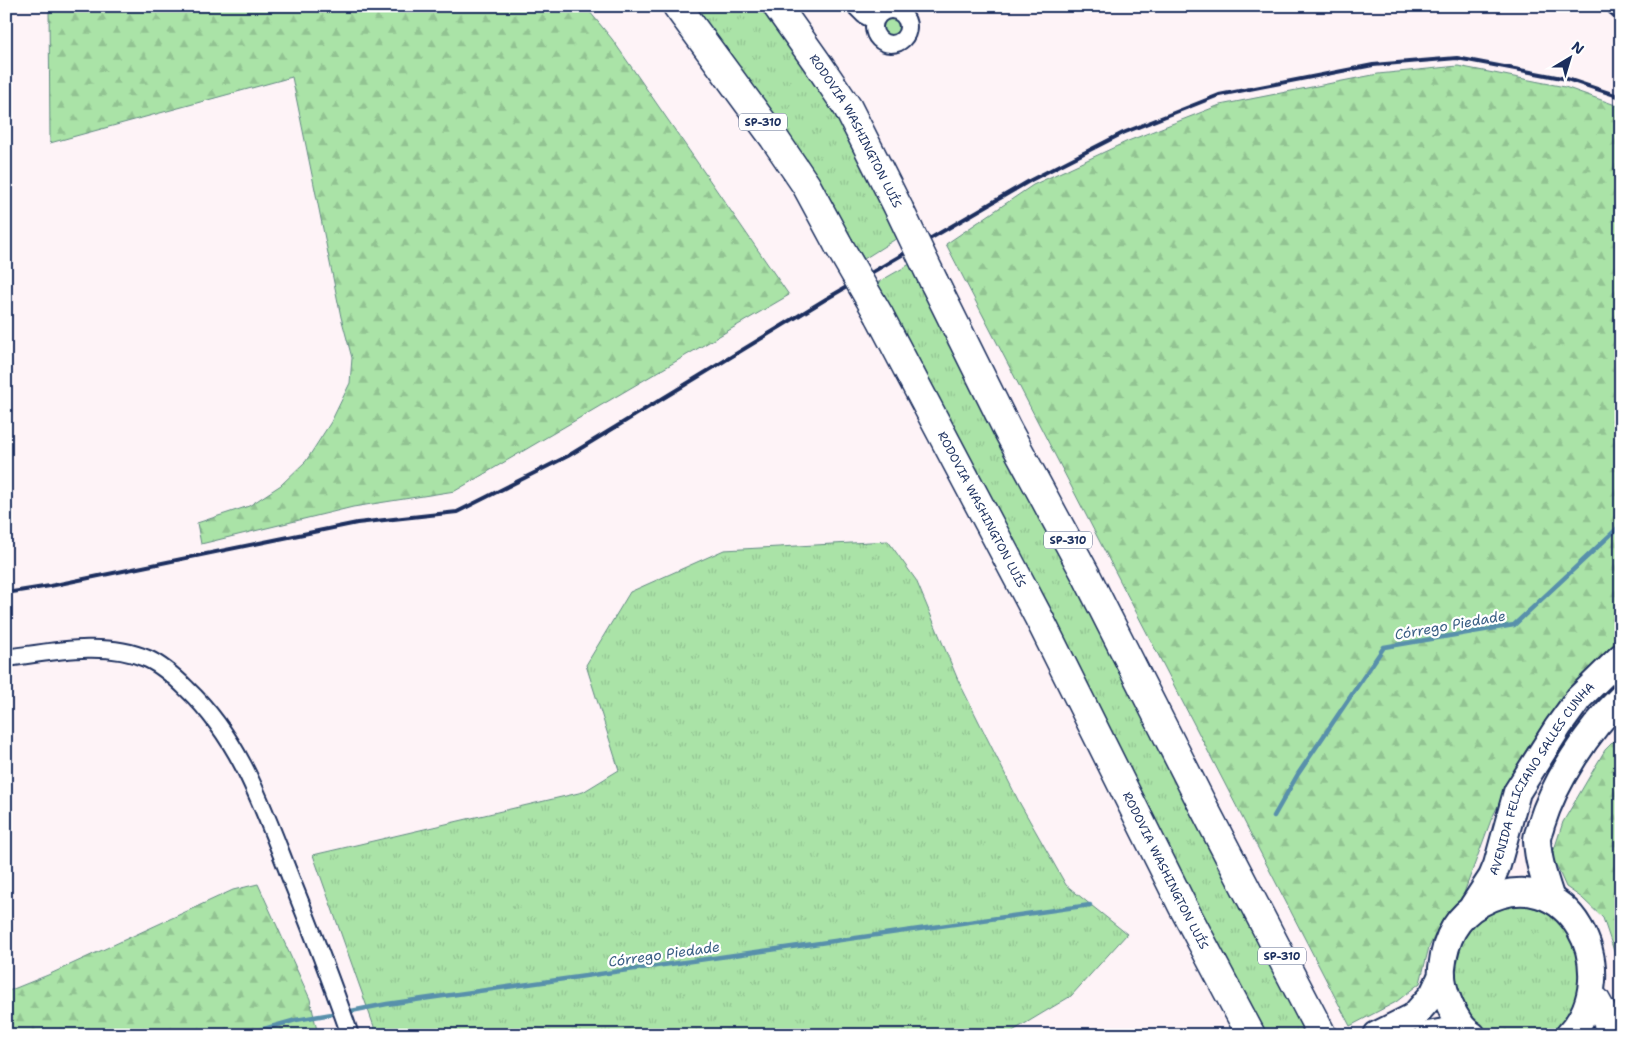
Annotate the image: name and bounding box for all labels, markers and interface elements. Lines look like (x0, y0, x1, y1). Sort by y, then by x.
north arrow (1544, 32, 1594, 82)
text: N (1568, 37, 1588, 58)
street label: RODOVIA WASHINGTON LUÍS (806, 51, 905, 211)
road number: SP-310 (739, 114, 787, 130)
street label: RODOVIA WASHINGTON LUÍS (934, 429, 1030, 591)
road number: SP-310 (1044, 532, 1092, 548)
water label: Córrego Piedade (1393, 606, 1507, 644)
street label: AVENIDA FELICIANO SALLES CUNHA (1486, 679, 1598, 878)
street label: RODOVIA WASHINGTON LUÍS (1119, 789, 1212, 952)
water label: Córrego Piedade (607, 937, 721, 971)
road number: SP-310 (1258, 948, 1306, 964)

